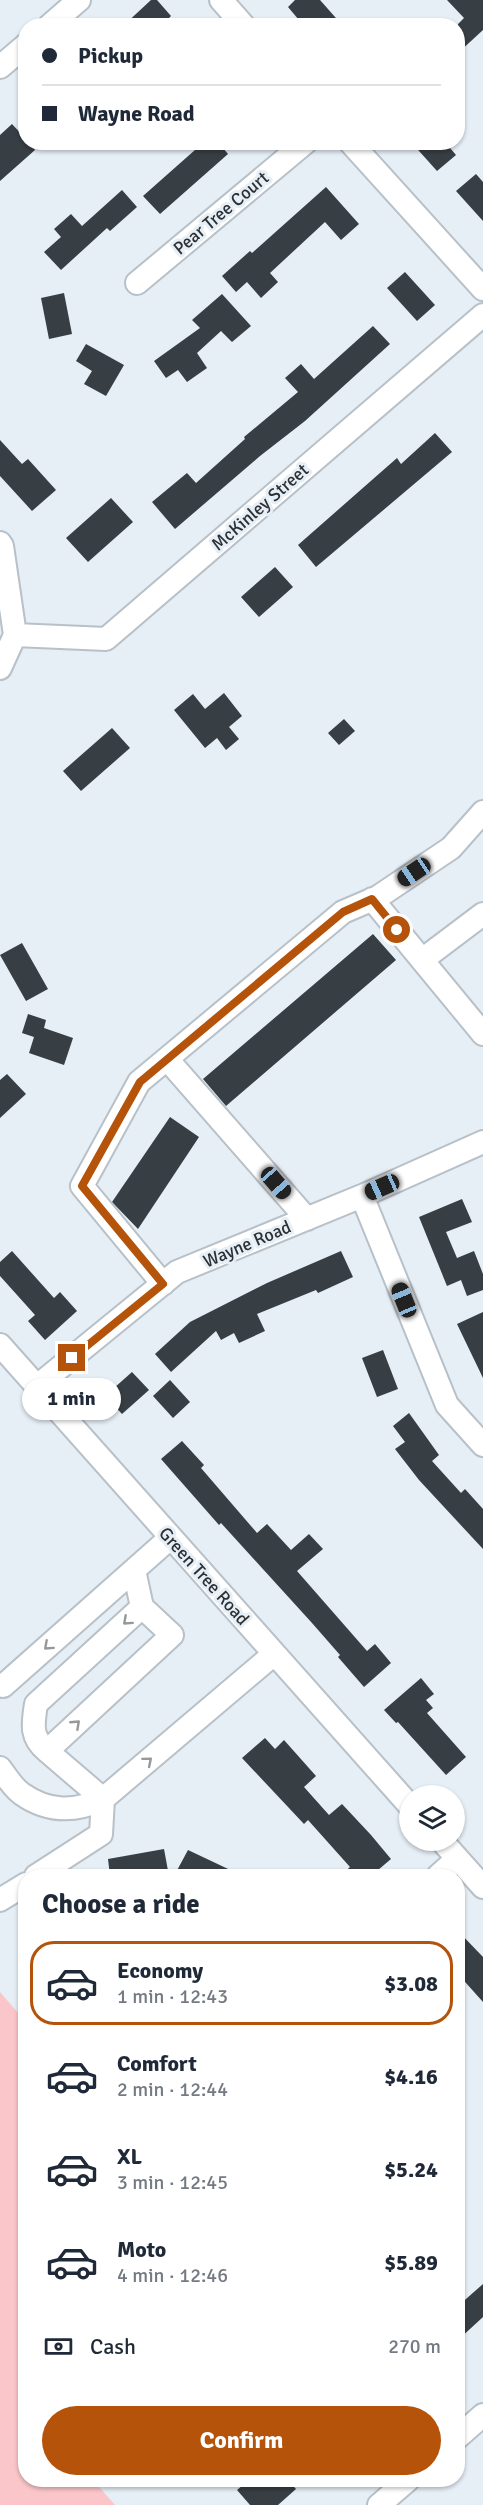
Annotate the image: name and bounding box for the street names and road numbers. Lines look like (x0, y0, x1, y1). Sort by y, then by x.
street label: Pear Tree Court (169, 167, 273, 259)
street label: McKinley Street (207, 459, 313, 555)
street label: Wayne Road (200, 1216, 294, 1272)
street label: Green Tree Road (154, 1522, 254, 1630)

